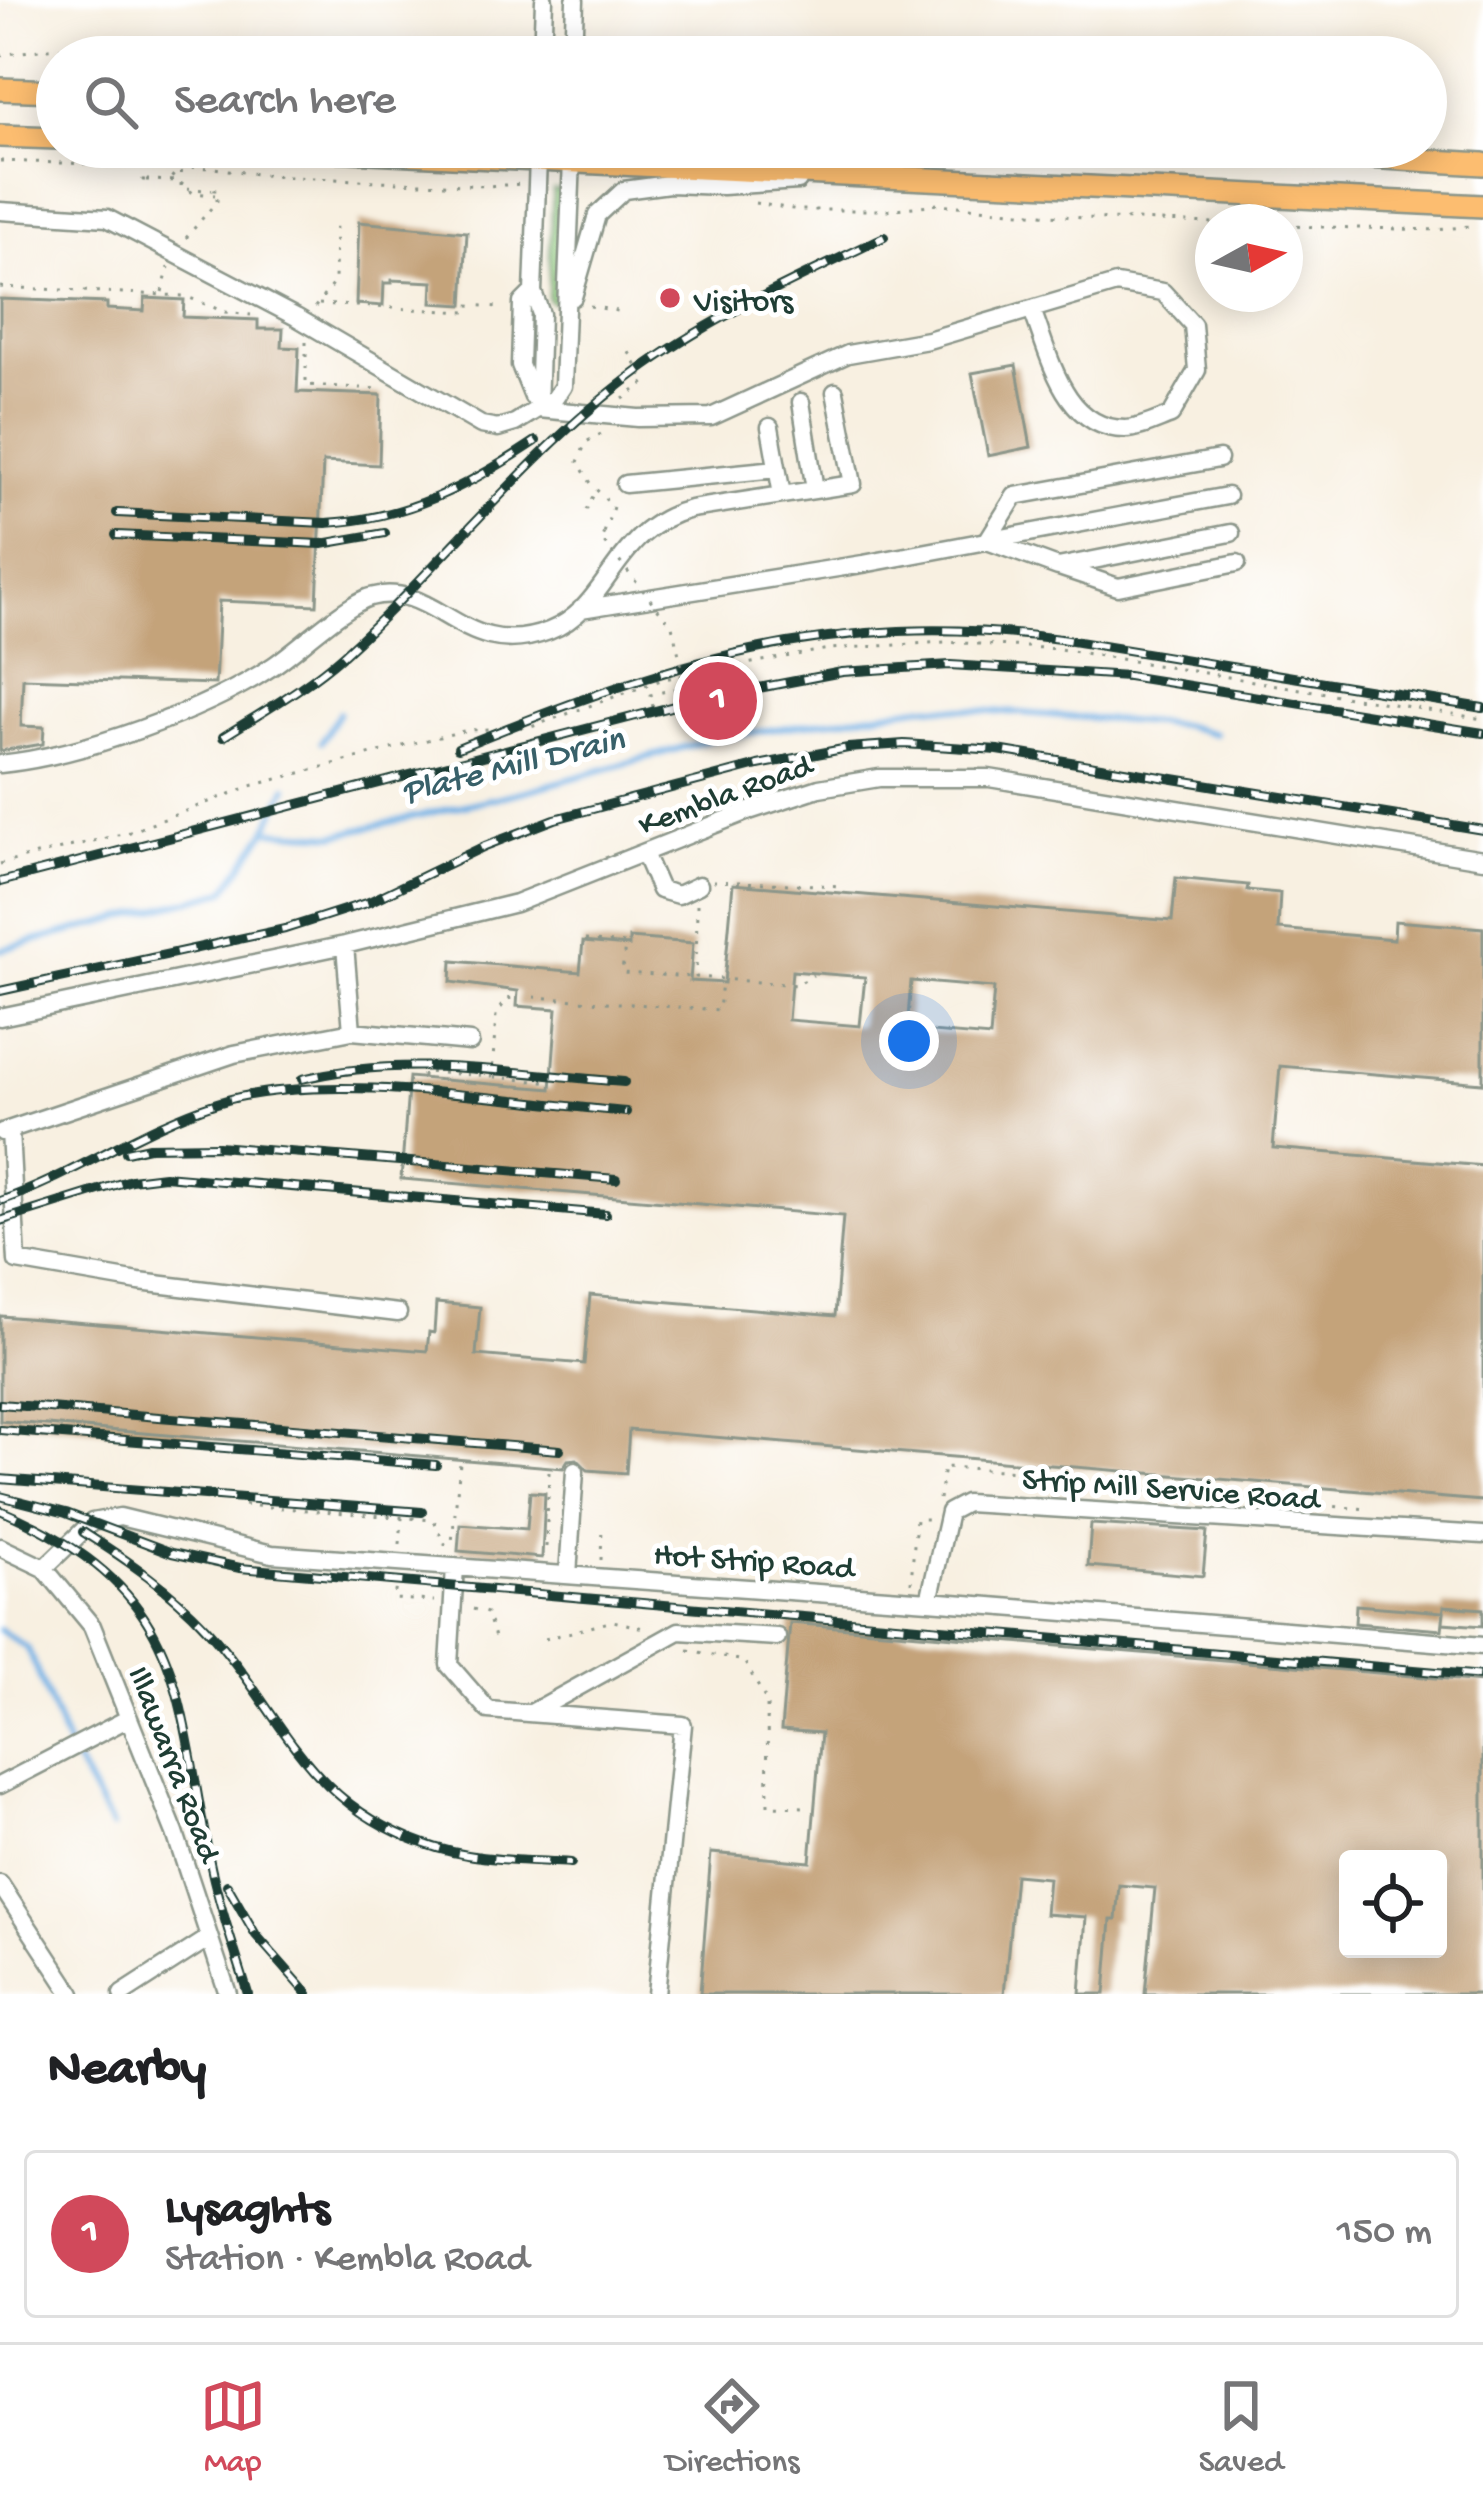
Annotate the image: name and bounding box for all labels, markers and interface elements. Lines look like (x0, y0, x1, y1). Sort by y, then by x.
search box (36, 36, 1447, 168)
icon: search (78, 69, 144, 135)
text: Search here (174, 76, 396, 129)
north arrow (1195, 204, 1303, 312)
marker: Visitors (657, 285, 683, 311)
place label: Visitors (693, 285, 794, 323)
pin: 1 (679, 656, 757, 746)
water label: Plate Mill Drain (398, 720, 630, 817)
street label: Kembla Road (634, 748, 820, 847)
your location (879, 1011, 939, 1071)
street label: Strip Mill Service Road (1021, 1463, 1323, 1522)
street label: Hot Strip Road (652, 1538, 858, 1590)
street label: Illawarra Road (117, 1662, 227, 1871)
map controls (1339, 1850, 1447, 1958)
button: locate (1339, 1850, 1447, 1958)
text: Nearby (48, 2042, 206, 2102)
text: Lysaghts (165, 2185, 330, 2238)
text: 1 (82, 2211, 98, 2257)
text: 150 m (1337, 2211, 1432, 2257)
text: Station · Kembla Road (165, 2238, 529, 2284)
tab: Map (200, 2373, 266, 2483)
tab: Directions (665, 2373, 799, 2483)
tab: Saved (1199, 2373, 1283, 2483)

